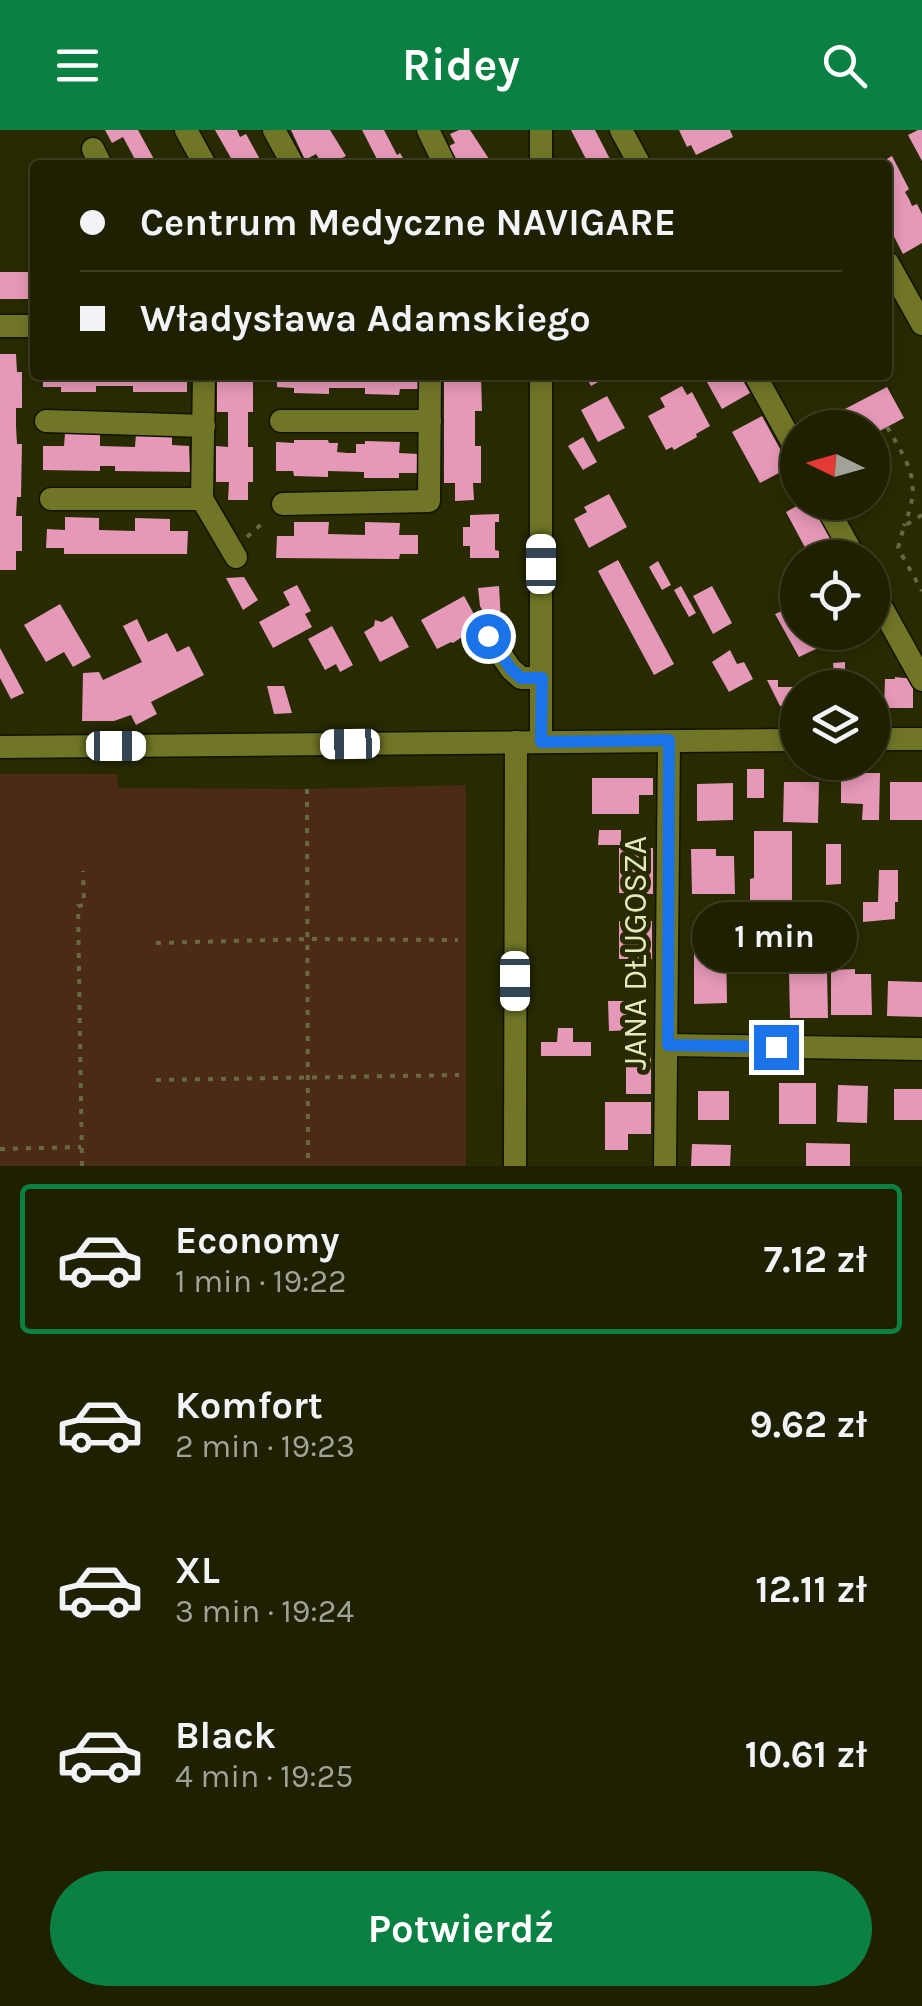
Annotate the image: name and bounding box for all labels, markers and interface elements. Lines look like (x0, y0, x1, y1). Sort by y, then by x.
icon: menu (50, 38, 105, 93)
icon: search (817, 38, 872, 93)
text: Ridey (402, 39, 520, 91)
text: Centrum Medyczne NAVIGARE (140, 200, 676, 245)
text: Władysława Adamskiego (140, 296, 591, 341)
north arrow (780, 410, 890, 520)
map controls (780, 410, 890, 780)
car (526, 534, 556, 594)
button: locate (780, 540, 890, 650)
route start (466, 614, 511, 659)
button: layers (780, 670, 890, 780)
car (320, 728, 380, 760)
car (86, 731, 146, 761)
street label: JANA DŁUGOSZA (617, 836, 654, 1070)
callout: 1 min (694, 902, 858, 972)
text: 1 min (734, 918, 815, 955)
car (500, 951, 530, 1011)
route end (754, 1025, 799, 1070)
icon: car (55, 1214, 145, 1304)
text: Economy (175, 1218, 339, 1263)
text: 7.12 zł (763, 1237, 867, 1282)
text: 1 min · 19:22 (175, 1263, 346, 1300)
icon: car (55, 1379, 145, 1469)
text: Komfort (175, 1383, 323, 1428)
text: 9.62 zł (750, 1402, 867, 1447)
text: 2 min · 19:23 (175, 1428, 355, 1465)
icon: car (55, 1544, 145, 1634)
text: XL (175, 1548, 220, 1593)
text: 12.11 zł (755, 1567, 867, 1612)
text: 3 min · 19:24 (175, 1593, 354, 1630)
icon: car (55, 1709, 145, 1799)
text: Black (175, 1713, 276, 1758)
text: 10.61 zł (745, 1732, 867, 1777)
text: 4 min · 19:25 (175, 1758, 353, 1795)
button: Potwierdź (50, 1871, 872, 1986)

